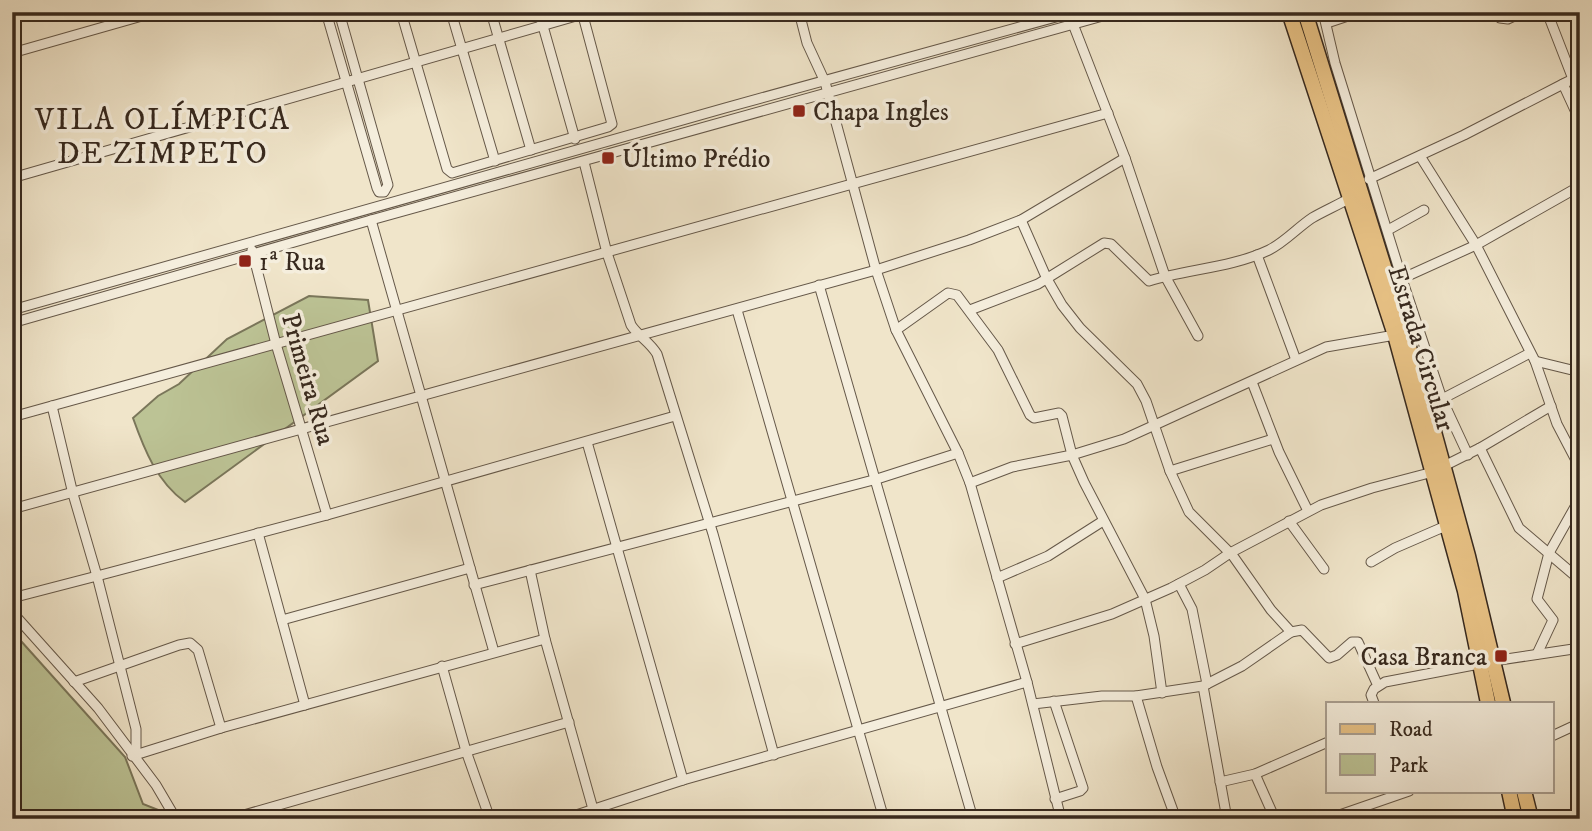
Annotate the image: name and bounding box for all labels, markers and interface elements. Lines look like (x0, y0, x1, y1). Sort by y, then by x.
place label: Chapa Ingles (813, 96, 949, 129)
district label: VILA OLÍMPICA DE ZIMPETO (34, 100, 291, 173)
marker: Chapa Ingles (791, 103, 807, 119)
place label: Último Prédio (622, 142, 770, 176)
marker: Último Prédio (600, 150, 616, 166)
place label: 1ª Rua (259, 246, 325, 279)
marker: 1ª Rua (237, 253, 253, 269)
street label: Estrada Circular (1380, 262, 1462, 436)
street label: Primeira Rua (273, 310, 342, 449)
place label: Casa Branca (1361, 641, 1487, 674)
marker: Casa Branca (1493, 648, 1509, 664)
legend (1326, 702, 1554, 792)
text: Road (1389, 717, 1433, 743)
text: Park (1389, 753, 1429, 779)

